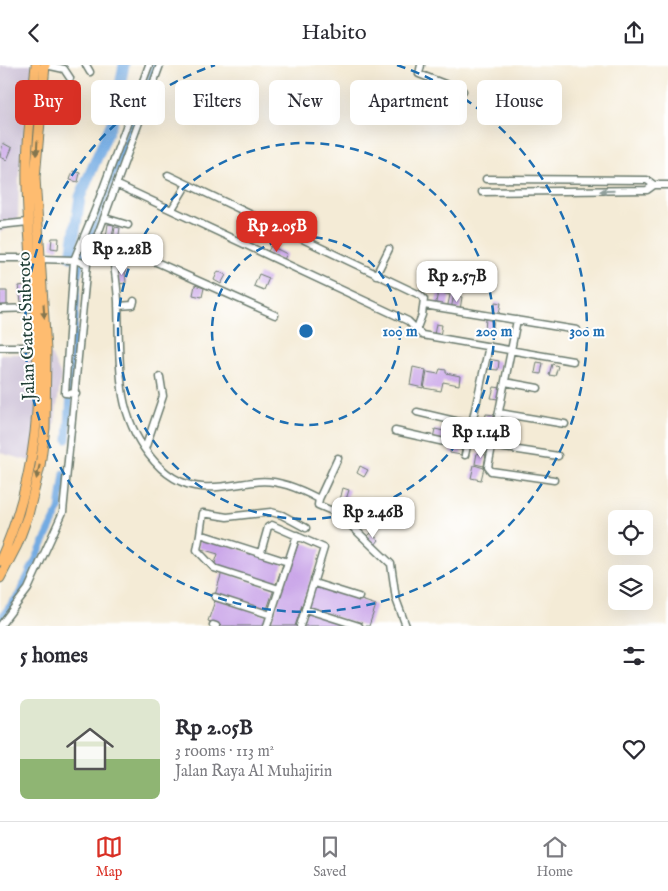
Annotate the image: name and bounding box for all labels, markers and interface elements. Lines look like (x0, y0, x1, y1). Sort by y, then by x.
icon: back (20, 19, 48, 47)
text: Habito (301, 19, 367, 47)
icon: share (620, 19, 648, 47)
chip: Buy (15, 80, 81, 125)
chip: Rent (91, 80, 165, 125)
chip: Filters (175, 80, 259, 125)
chip: New (269, 80, 340, 125)
chip: Apartment (350, 80, 467, 125)
chip: House (477, 80, 562, 125)
one-way arrow (33, 141, 41, 157)
one-way arrow (598, 187, 614, 195)
pin: Rp 2.05B (225, 211, 329, 253)
text: Rp 2.05B (247, 217, 307, 237)
pin: Rp 2.28B (70, 233, 174, 276)
text: Rp 2.28B (92, 240, 152, 260)
street label: Jalan Gatot Subroto (13, 251, 42, 403)
pin: Rp 2.57B (405, 261, 509, 303)
text: Rp 2.57B (427, 267, 487, 287)
one-way arrow (40, 303, 48, 319)
centre of rings (297, 322, 315, 340)
text: 100 m (382, 322, 418, 341)
text: 200 m (476, 322, 513, 341)
text: 300 m (569, 322, 605, 341)
pin: Rp 1.14B (429, 417, 533, 459)
text: Rp 1.14B (452, 423, 510, 443)
one-way arrow (34, 465, 42, 480)
pin: Rp 2.46B (321, 497, 425, 539)
text: Rp 2.46B (343, 503, 403, 523)
map controls (608, 510, 653, 610)
button: locate (608, 510, 653, 555)
button: layers (608, 565, 653, 610)
icon: filters (620, 642, 648, 670)
text: 5 homes (20, 643, 88, 670)
text: Rp 2.05B (175, 715, 253, 742)
icon: home (60, 719, 120, 779)
icon: heart (620, 735, 648, 763)
text: 3 rooms · 113 m² (175, 742, 274, 762)
text: Jalan Raya Al Muhajirin (175, 762, 332, 782)
tab: Map (95, 833, 123, 881)
tab: Saved (313, 833, 346, 881)
tab: Home (536, 833, 573, 881)

